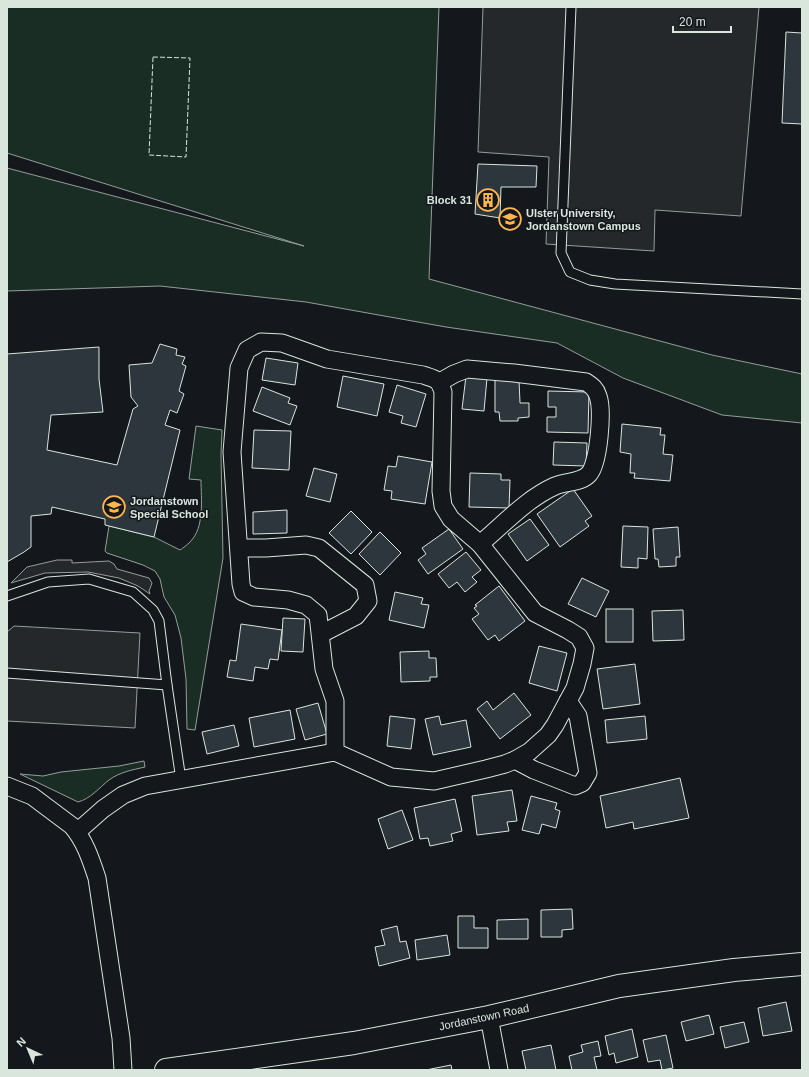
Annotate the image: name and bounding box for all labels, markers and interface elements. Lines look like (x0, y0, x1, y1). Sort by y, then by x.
scale bar (673, 8, 731, 34)
text: 20 m (679, 15, 706, 29)
building icon: Block 31 (475, 187, 501, 213)
place label: Block 31 (427, 194, 472, 206)
school or university icon: Ulster University, Jordanstown Campus (497, 206, 523, 232)
place label: Ulster University, Jordanstown Campus (526, 207, 641, 232)
school or university icon: Jordanstown Special School (101, 494, 127, 520)
place label: Jordanstown Special School (130, 495, 208, 520)
street label: Jordanstown Road (438, 1002, 530, 1032)
north arrow (8, 1029, 48, 1069)
text: N (14, 1035, 28, 1049)

